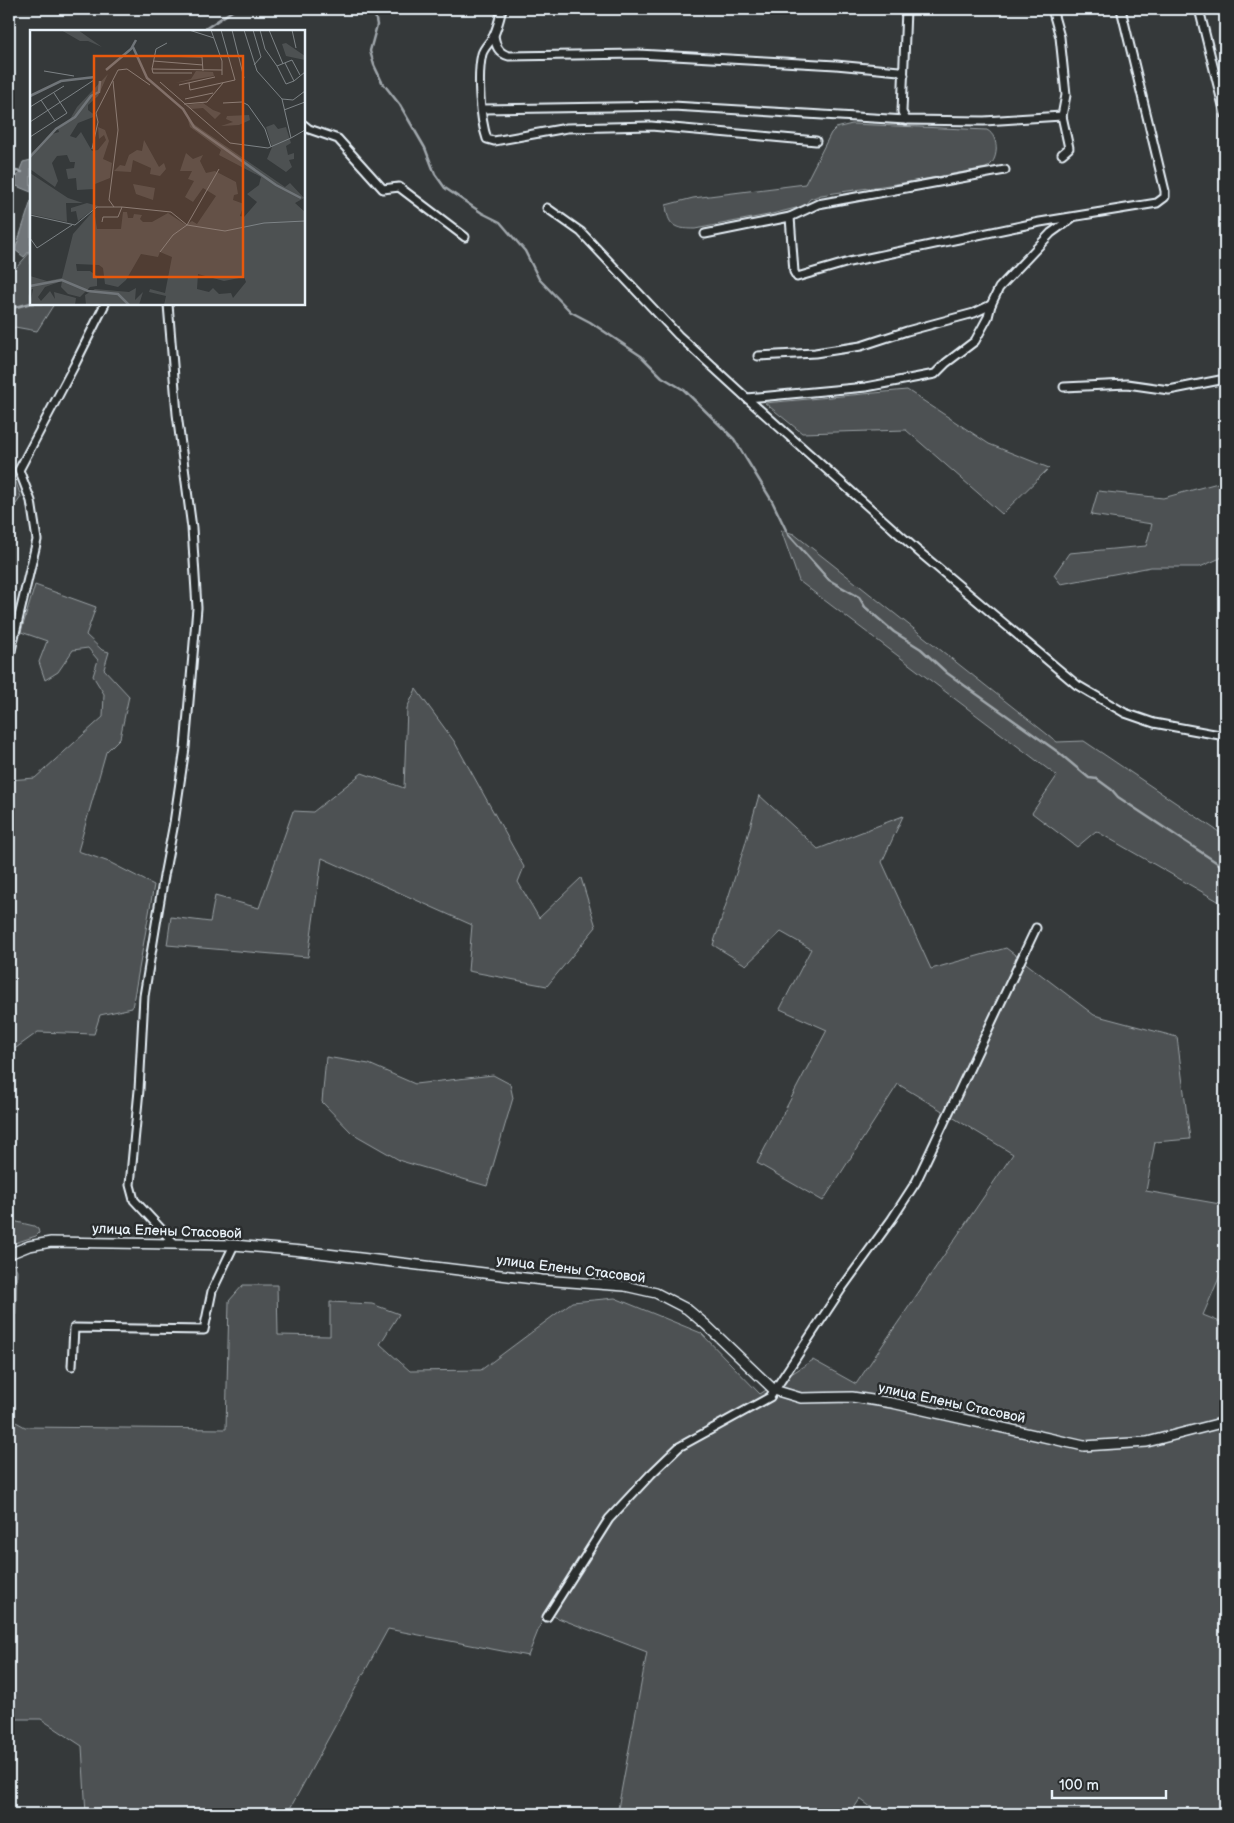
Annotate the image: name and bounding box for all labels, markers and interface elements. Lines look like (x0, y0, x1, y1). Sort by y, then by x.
inset map (30, 30, 305, 305)
street label: улица Елены Стасовой (92, 1220, 242, 1242)
street label: улица Елены Стасовой (496, 1251, 646, 1287)
street label: улица Елены Стасовой (877, 1379, 1027, 1427)
scale bar (1052, 1768, 1165, 1800)
text: 100 m (1059, 1776, 1099, 1795)

